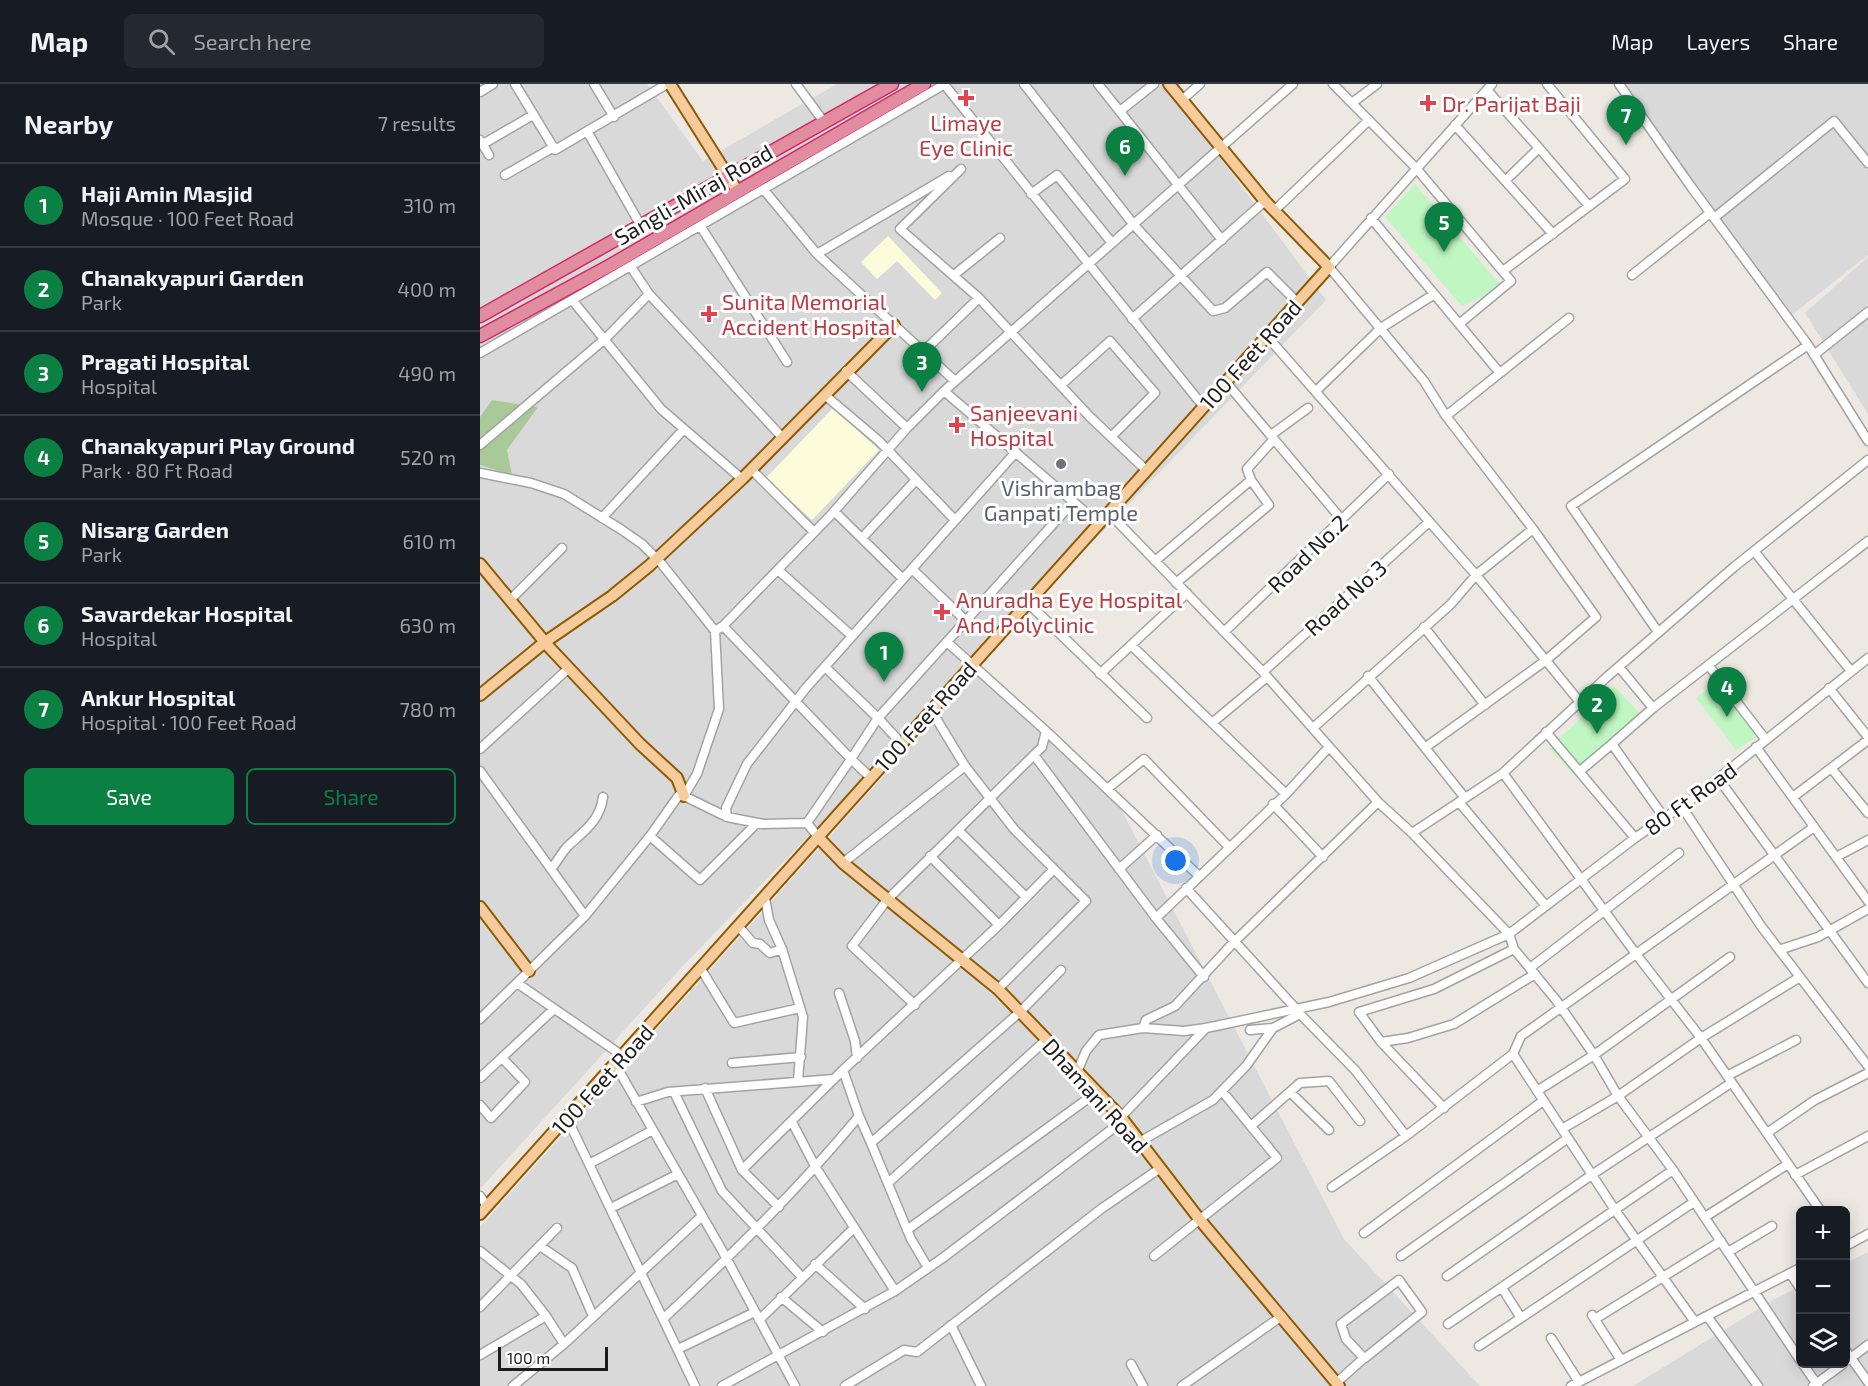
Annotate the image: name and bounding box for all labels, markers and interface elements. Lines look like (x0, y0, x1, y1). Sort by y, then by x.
search box (124, 14, 544, 68)
text: Map (30, 24, 88, 58)
icon: search (145, 25, 178, 58)
text: Search here (193, 28, 312, 54)
text: Map (1611, 29, 1653, 54)
text: Layers (1686, 29, 1750, 54)
text: Share (1783, 29, 1838, 54)
marker: Limaye Eye Clinic (957, 89, 975, 107)
place label: Dr. Parijat Baji (1442, 90, 1581, 117)
marker: Dr. Parijat Baji (1419, 94, 1437, 112)
pin: 7 (1606, 95, 1646, 145)
text: Nearby (24, 108, 113, 139)
place label: Limaye Eye Clinic (919, 109, 1013, 160)
text: 7 results (378, 111, 456, 135)
pin: 6 (1106, 126, 1144, 176)
street label: Sangli-Miraj Road (609, 138, 777, 251)
text: Haji Amin Masjid (81, 180, 253, 206)
text: 1 (39, 193, 48, 217)
text: 310 m (403, 193, 456, 217)
pin: 5 (1424, 202, 1464, 252)
text: Mosque · 100 Feet Road (81, 206, 294, 230)
text: Chanakyapuri Garden (81, 264, 304, 290)
text: 2 (38, 277, 49, 301)
text: 400 m (398, 277, 456, 301)
place label: Sunita Memorial Accident Hospital (722, 288, 897, 339)
text: Park (81, 290, 122, 314)
street label: 100 Feet Road (1194, 294, 1306, 414)
marker: Sunita Memorial Accident Hospital (700, 305, 718, 323)
pin: 3 (902, 342, 942, 392)
text: Pragati Hospital (81, 348, 249, 374)
text: 3 (38, 361, 49, 385)
text: 490 m (398, 361, 456, 385)
text: Hospital (81, 374, 157, 398)
place label: Sanjeevani Hospital (970, 399, 1078, 450)
marker: Sanjeevani Hospital (948, 416, 966, 434)
text: Chanakyapuri Play Ground (81, 432, 355, 458)
text: 4 (37, 445, 50, 469)
text: 520 m (400, 445, 456, 469)
marker: Vishrambag Ganpati Temple (1054, 457, 1068, 471)
text: Park · 80 Ft Road (81, 458, 233, 482)
place label: Vishrambag Ganpati Temple (984, 474, 1138, 525)
street label: Road No.2 (1262, 509, 1352, 597)
text: Nisarg Garden (81, 516, 229, 542)
text: 5 (38, 529, 49, 553)
text: 610 m (403, 529, 456, 553)
text: Park (81, 542, 122, 566)
street label: Road No.3 (1299, 554, 1391, 640)
place label: Anuradha Eye Hospital And Polyclinic (956, 586, 1183, 637)
text: Savardekar Hospital (81, 600, 292, 626)
marker: Anuradha Eye Hospital And Polyclinic (933, 603, 951, 621)
text: 6 (38, 613, 49, 637)
text: 630 m (399, 613, 456, 637)
text: Hospital (81, 626, 157, 650)
pin: 1 (864, 632, 904, 682)
street label: 100 Feet Road (869, 656, 981, 776)
pin: 4 (1708, 668, 1746, 717)
text: Ankur Hospital (81, 684, 236, 710)
pin: 2 (1578, 684, 1616, 734)
text: 7 (38, 697, 49, 721)
text: 780 m (400, 697, 456, 721)
text: Hospital · 100 Feet Road (81, 710, 297, 734)
street label: 80 Ft Road (1639, 756, 1741, 840)
button: Save (24, 768, 234, 825)
button: Share (246, 768, 456, 825)
your location (1161, 846, 1190, 875)
street label: 100 Feet Road (546, 1019, 658, 1139)
street label: Dhamani Road (1038, 1033, 1154, 1157)
map controls (1796, 1206, 1850, 1368)
button: + (1796, 1206, 1850, 1260)
button: − (1796, 1260, 1850, 1314)
button: layers (1796, 1314, 1850, 1368)
scale bar (498, 1344, 608, 1372)
text: 100 m (507, 1348, 550, 1367)

